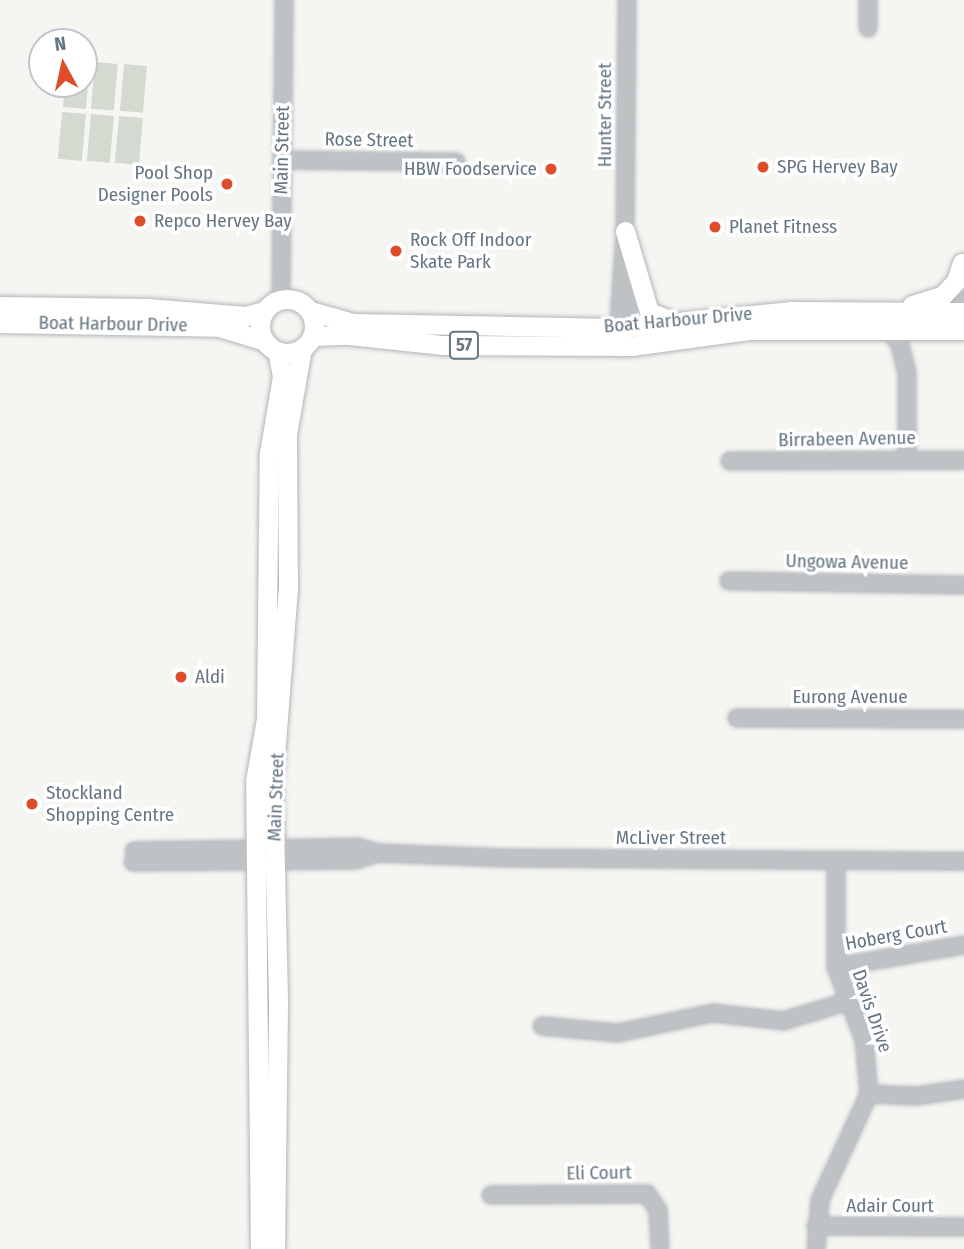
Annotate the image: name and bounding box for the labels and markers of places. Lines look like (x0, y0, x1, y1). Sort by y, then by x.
place label: SPG Hervey Bay (777, 156, 898, 178)
place label: HBW Foodservice (404, 158, 537, 180)
marker: SPG Hervey Bay (755, 159, 771, 175)
marker: HBW Foodservice (543, 161, 559, 177)
place label: Pool Shop Designer Pools (98, 162, 213, 206)
marker: Pool Shop Designer Pools (219, 176, 235, 192)
place label: Repco Hervey Bay (154, 210, 292, 232)
marker: Repco Hervey Bay (132, 213, 148, 229)
place label: Planet Fitness (729, 216, 837, 238)
marker: Planet Fitness (707, 219, 723, 235)
place label: Rock Off Indoor Skate Park (410, 229, 531, 273)
marker: Rock Off Indoor Skate Park (388, 243, 404, 259)
place label: Aldi (195, 666, 225, 688)
marker: Aldi (173, 669, 189, 685)
place label: Stockland Shopping Centre (46, 782, 174, 826)
marker: Stockland Shopping Centre (24, 796, 40, 812)

